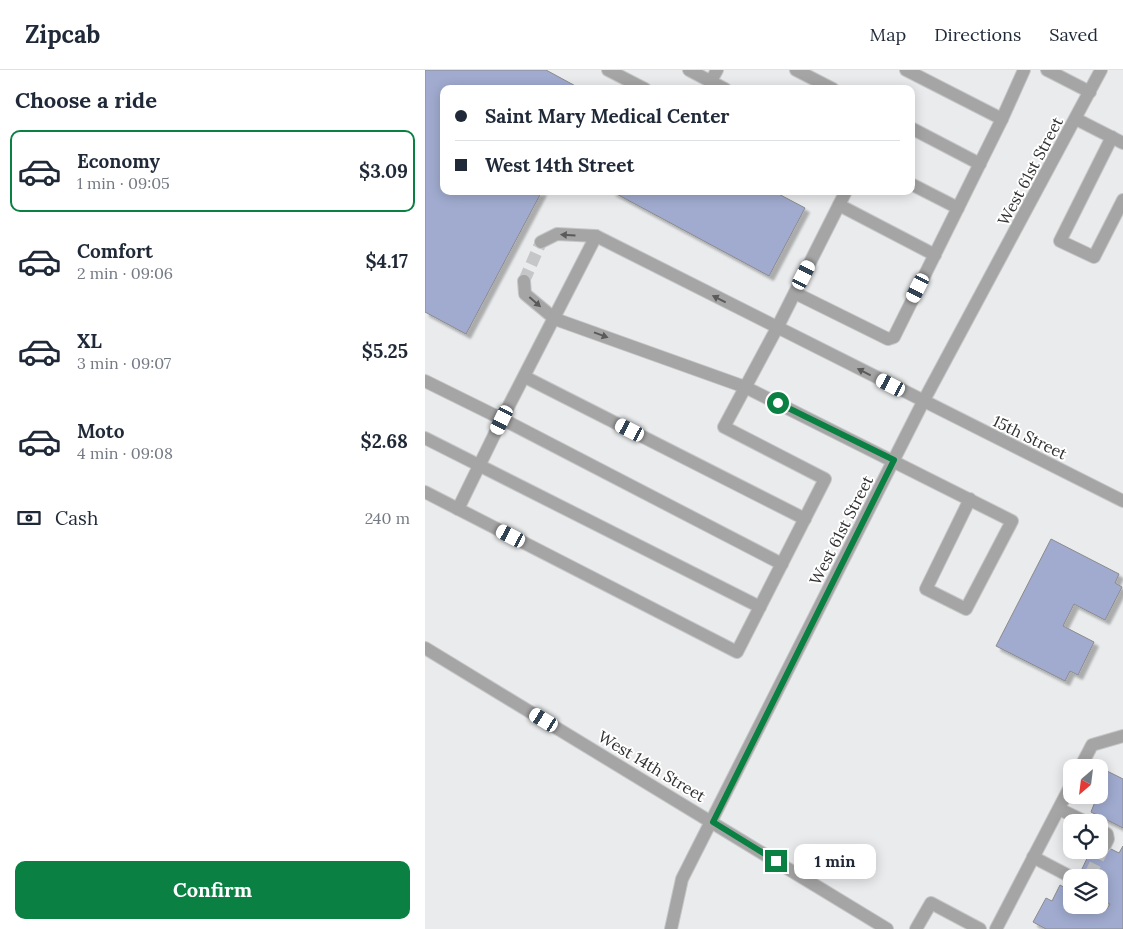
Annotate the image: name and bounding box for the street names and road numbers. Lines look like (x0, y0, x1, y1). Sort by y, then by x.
street label: West 61st Street (993, 113, 1067, 229)
street label: 15th Street (990, 411, 1071, 464)
street label: West 61st Street (805, 471, 878, 588)
street label: West 14th Street (595, 726, 710, 806)

